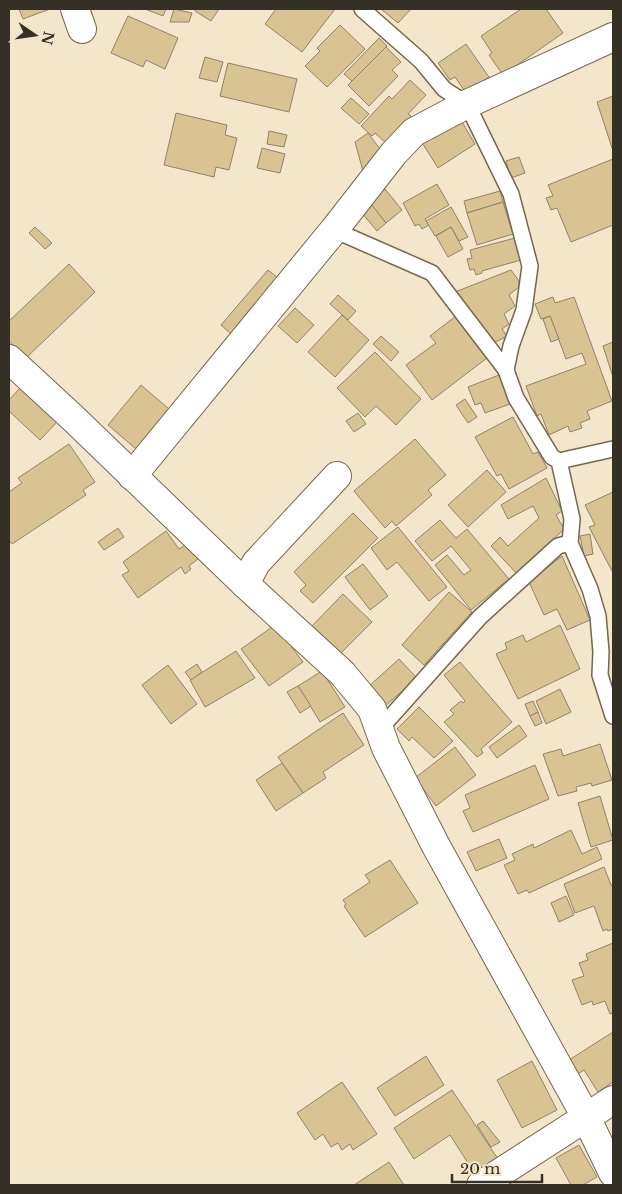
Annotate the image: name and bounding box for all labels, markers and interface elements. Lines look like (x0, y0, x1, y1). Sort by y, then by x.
north arrow (10, 10, 60, 60)
text: N (37, 29, 58, 46)
scale bar (452, 1152, 542, 1184)
text: 20 m (460, 1159, 500, 1178)

